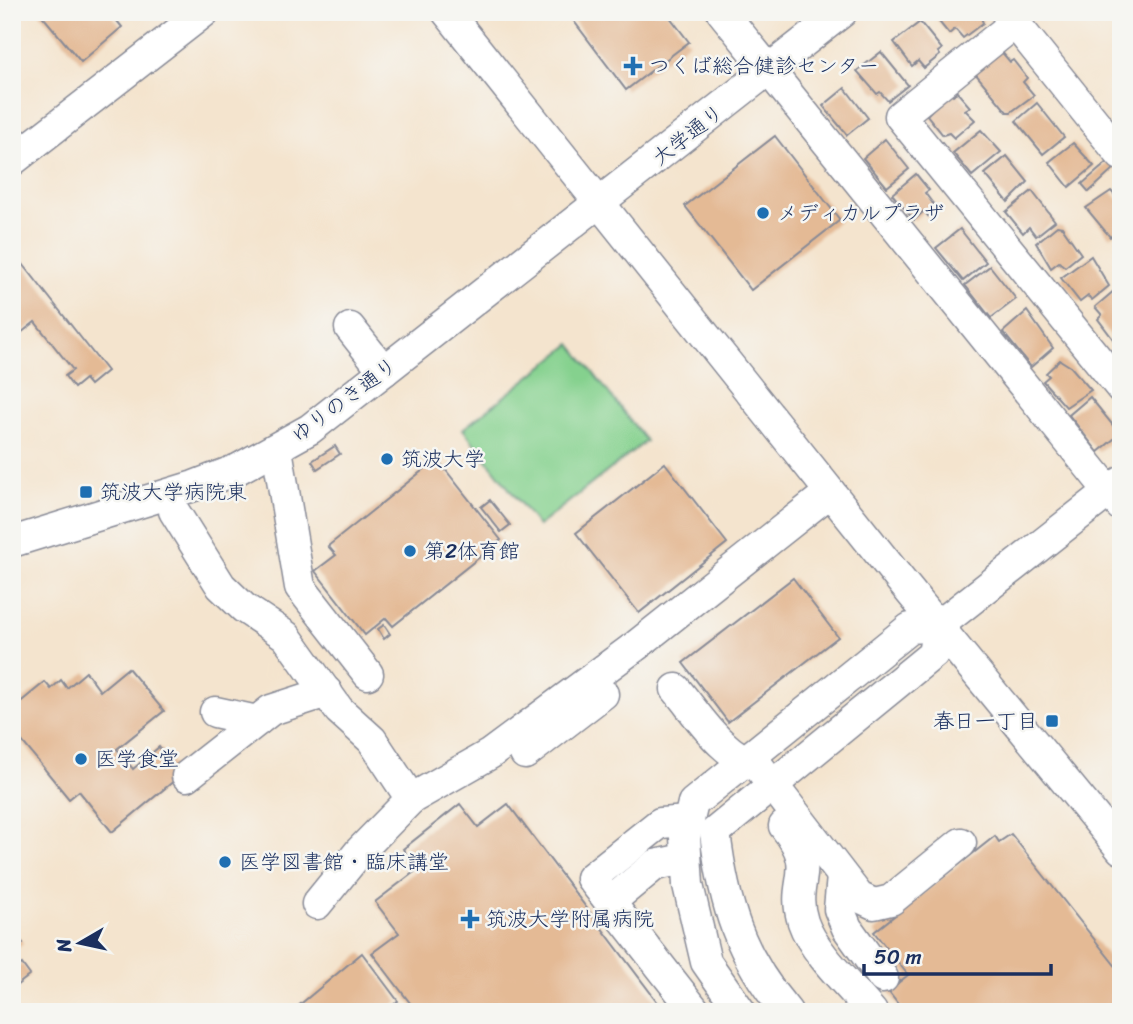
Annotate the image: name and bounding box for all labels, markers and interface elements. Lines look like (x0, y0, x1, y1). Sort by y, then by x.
place label: つくば総合健診センター (649, 47, 879, 85)
marker: つくば総合健診センター (623, 56, 643, 76)
street label: 大学通り (643, 94, 733, 176)
place label: メディカルプラザ (777, 194, 944, 232)
marker: メディカルプラザ (755, 205, 771, 221)
street label: ゆりのき通り (282, 347, 406, 453)
place label: 筑波大学 (401, 440, 485, 478)
marker: 筑波大学 (379, 451, 395, 467)
place label: 筑波大学病院東 (100, 473, 247, 511)
marker: 筑波大学病院東 (78, 484, 94, 500)
place label: 第2体育館 (424, 532, 520, 570)
marker: 第2体育館 (402, 543, 418, 559)
place label: 春日一丁目 (933, 702, 1038, 740)
marker: 春日一丁目 (1044, 713, 1060, 729)
place label: 医学食堂 (95, 740, 179, 778)
marker: 医学食堂 (73, 751, 89, 767)
place label: 医学図書館・臨床講堂 (239, 843, 449, 881)
marker: 医学図書館・臨床講堂 (217, 854, 233, 870)
place label: 筑波大学附属病院 (486, 900, 654, 938)
north arrow (46, 908, 116, 978)
marker: 筑波大学附属病院 (460, 909, 480, 929)
scale bar (864, 933, 1051, 977)
text: N (46, 936, 81, 956)
text: 50 m (874, 938, 922, 976)

